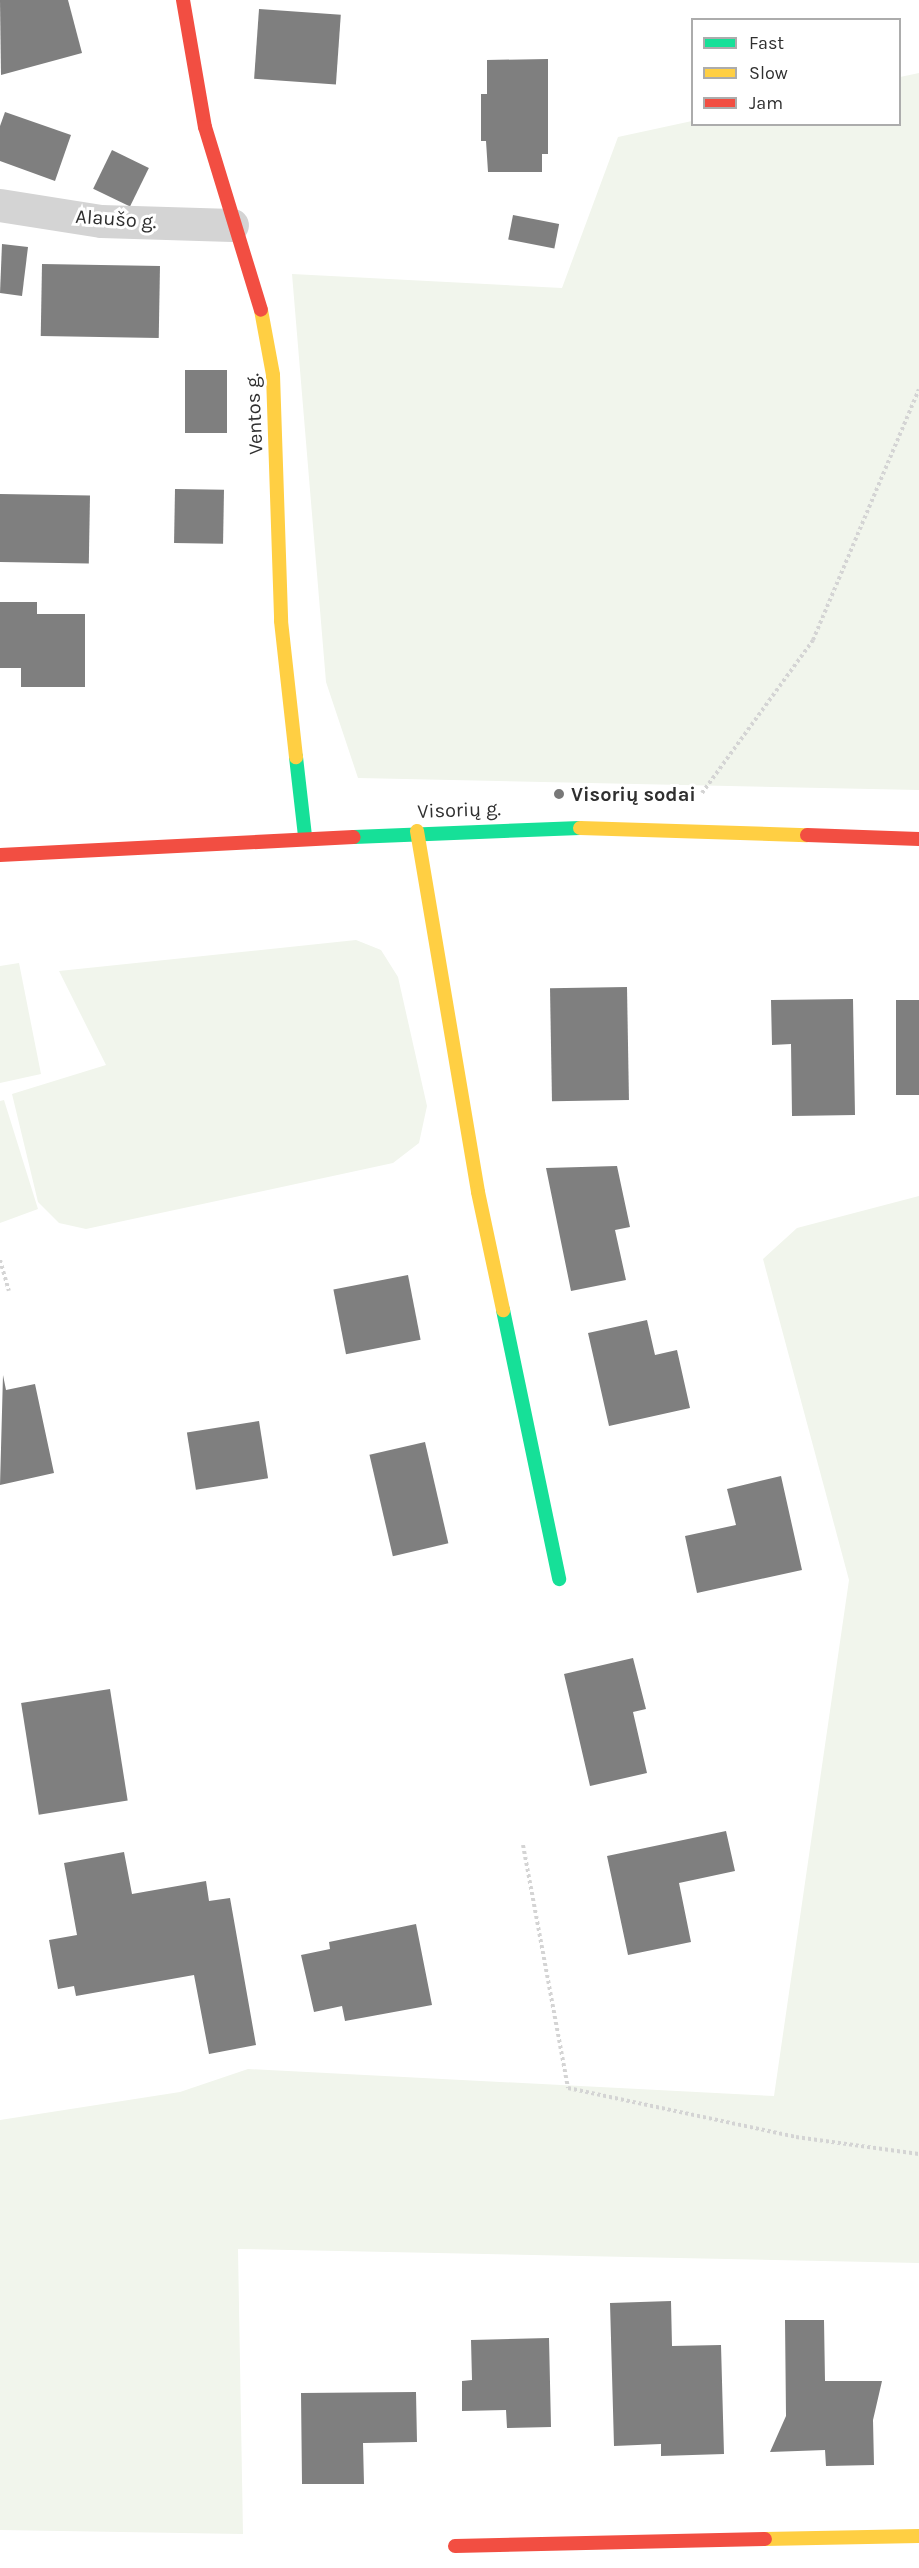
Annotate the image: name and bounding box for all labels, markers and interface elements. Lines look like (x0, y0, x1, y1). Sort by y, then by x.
legend (691, 18, 901, 126)
text: Fast (749, 32, 784, 54)
text: Slow (749, 62, 788, 84)
text: Jam (749, 92, 783, 114)
street label: Alaušo g. (75, 204, 157, 234)
street label: Ventos g. (240, 373, 268, 455)
place label: Visorių sodai (571, 782, 696, 806)
marker: Visorių sodai (552, 787, 566, 801)
street label: Visorių g. (417, 797, 501, 823)

